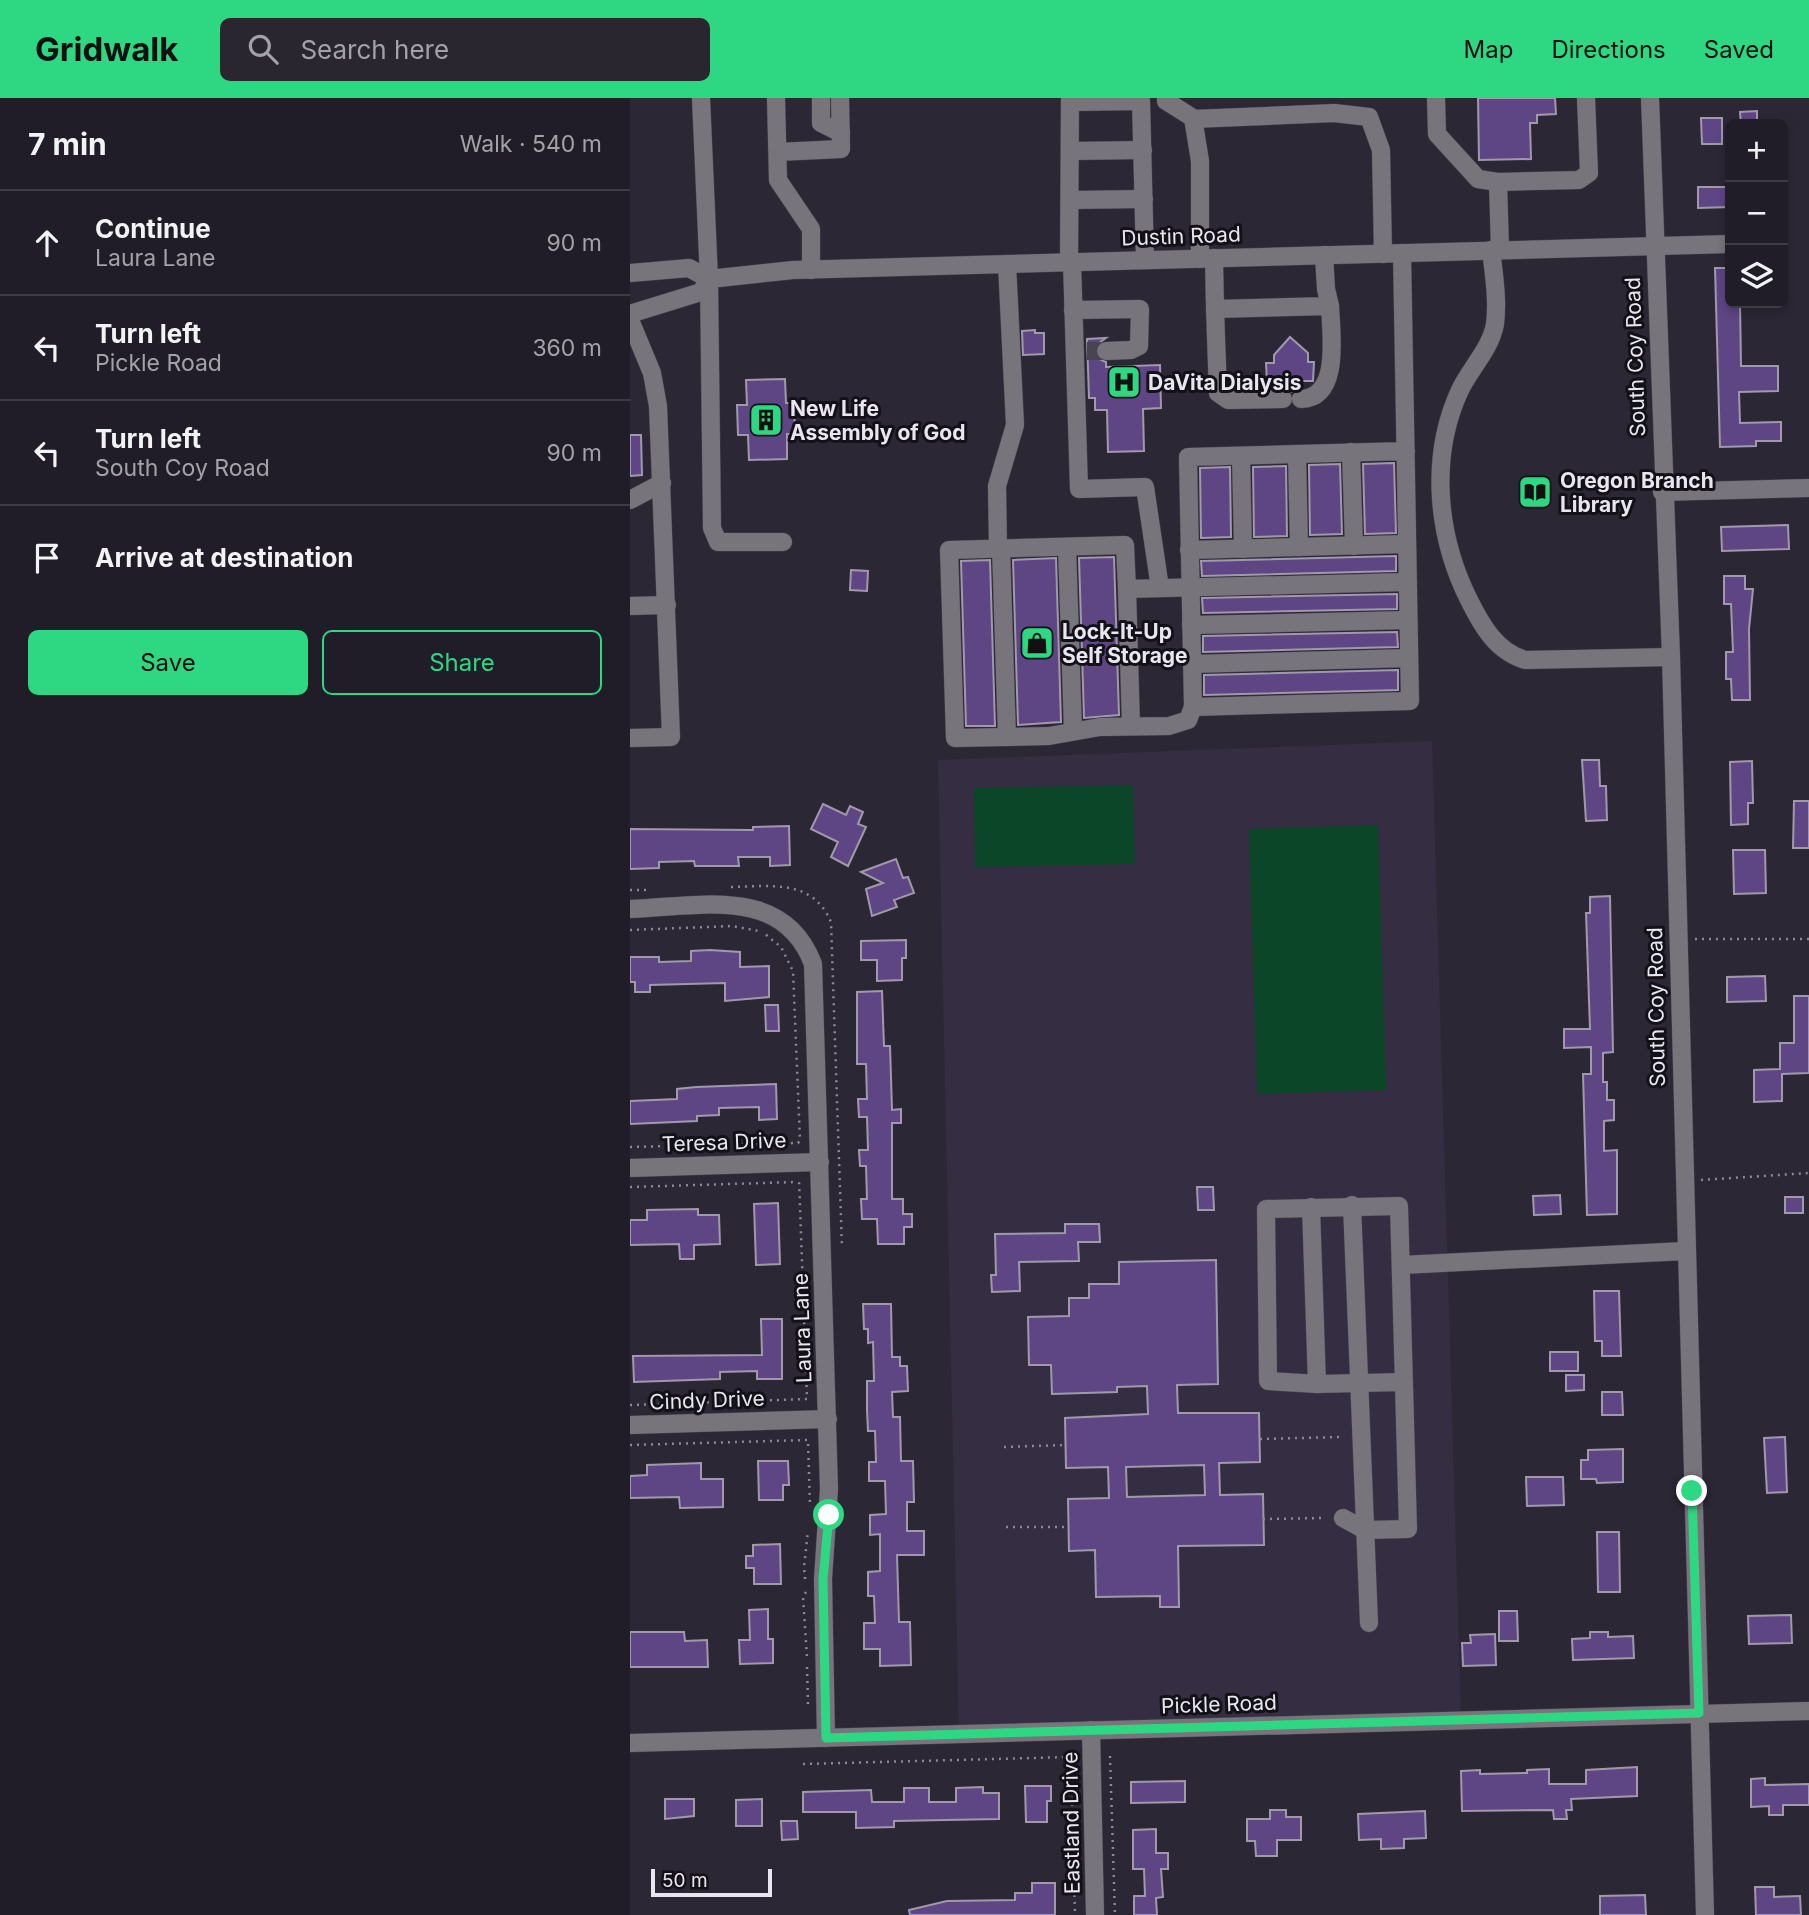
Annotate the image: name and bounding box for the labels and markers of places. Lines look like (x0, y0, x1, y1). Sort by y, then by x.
hospital icon: DaVita Dialysis (1105, 363, 1143, 401)
place label: DaVita Dialysis (1148, 370, 1301, 395)
place label: New Life Assembly of God (790, 396, 966, 445)
building icon: New Life Assembly of God (747, 401, 785, 439)
place label: Oregon Branch Library (1560, 468, 1714, 517)
library icon: Oregon Branch Library (1516, 473, 1554, 511)
place label: Lock-It-Up Self Storage (1062, 619, 1188, 668)
shop icon: Lock-It-Up Self Storage (1018, 624, 1056, 662)

